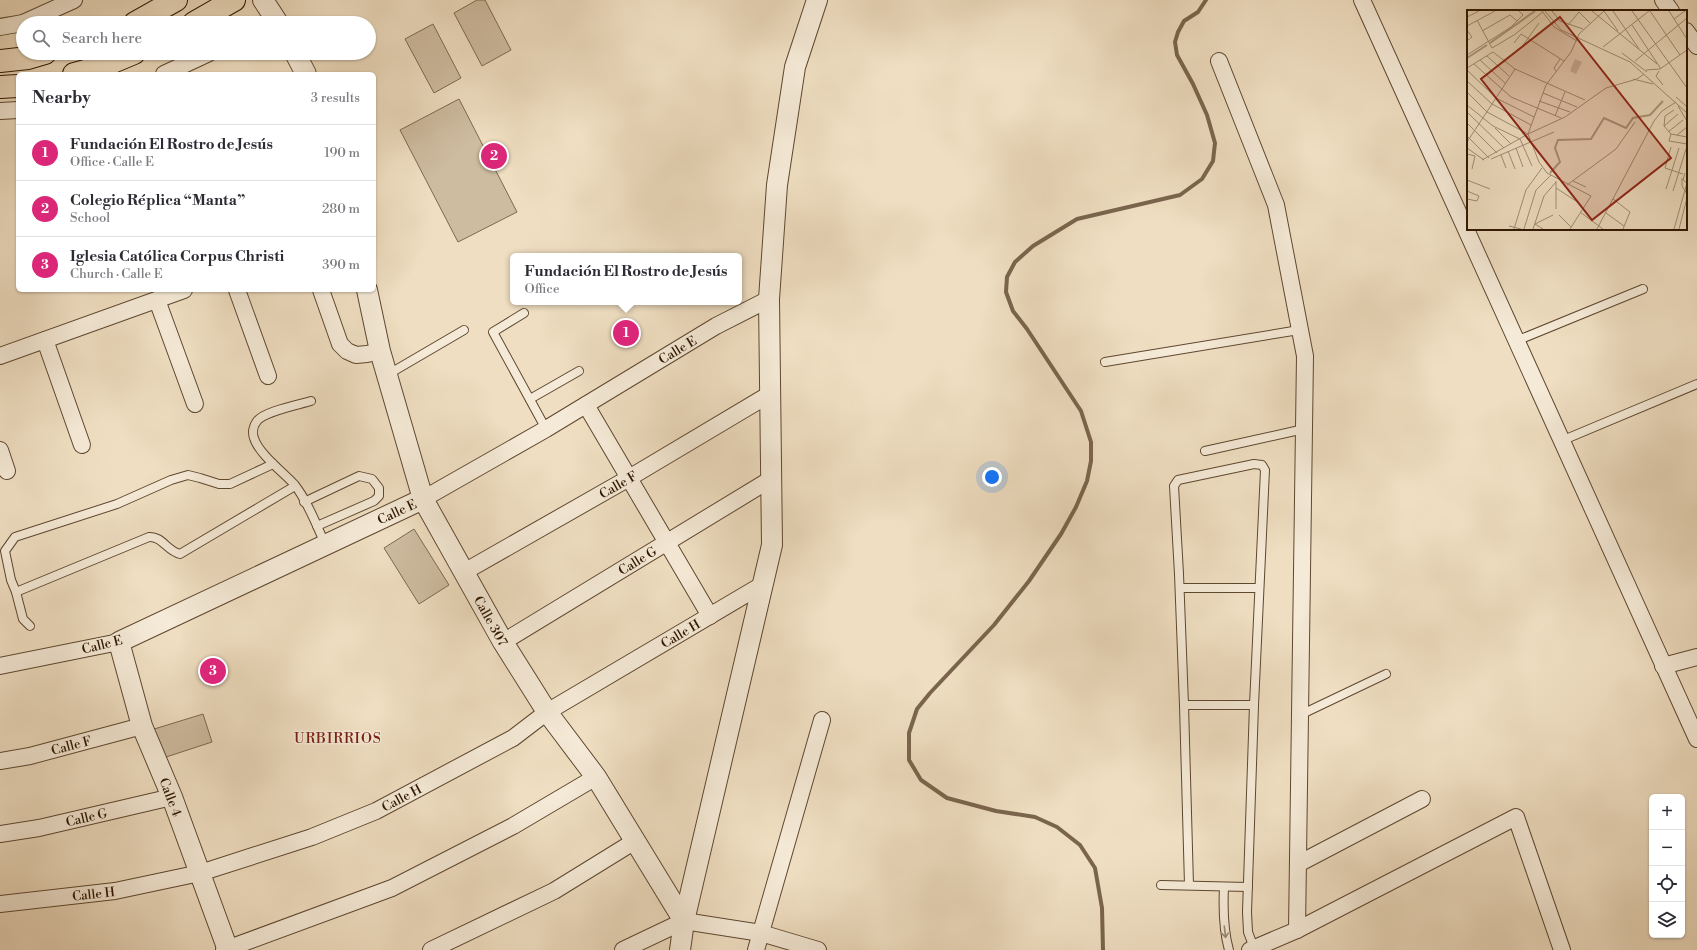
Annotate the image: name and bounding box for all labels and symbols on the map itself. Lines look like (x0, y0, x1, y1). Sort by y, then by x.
inset map (1467, 10, 1687, 230)
pin: 2 (481, 141, 507, 171)
pin: 1 (613, 318, 639, 348)
street label: Calle E (656, 333, 700, 368)
your location (982, 467, 1002, 487)
street label: Calle F (596, 468, 641, 502)
street label: Calle E (375, 496, 419, 528)
street label: Calle G (616, 543, 660, 579)
street label: Calle 307 (470, 593, 511, 649)
street label: Calle H (658, 616, 704, 652)
street label: Calle E (80, 632, 124, 658)
pin: 3 (200, 656, 226, 686)
district label: URBIRRIOS (294, 730, 382, 748)
street label: Calle F (49, 733, 94, 759)
street label: Calle 4 (155, 776, 185, 819)
street label: Calle H (379, 781, 425, 816)
street label: Calle G (64, 805, 109, 831)
street label: Calle H (71, 884, 116, 905)
one-way arrow (1221, 925, 1229, 938)

